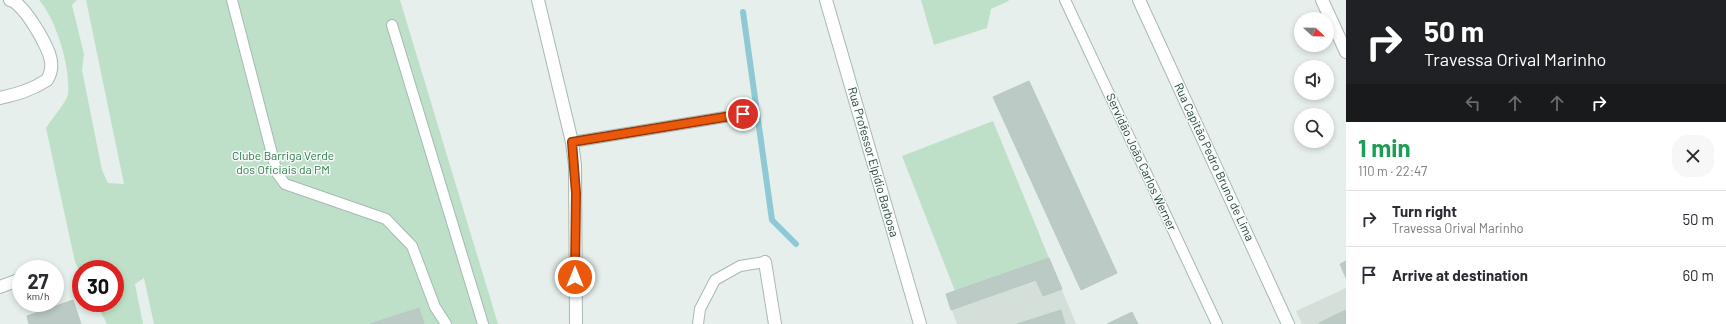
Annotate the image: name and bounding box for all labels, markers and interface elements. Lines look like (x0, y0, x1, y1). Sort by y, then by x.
north arrow (1294, 12, 1334, 52)
map controls (1294, 12, 1334, 148)
text: 50 m (1424, 14, 1484, 48)
icon: right (1358, 16, 1410, 68)
text: Travessa Orival Marinho (1424, 48, 1606, 70)
button: sound (1294, 60, 1334, 100)
street label: Rua Capitão Pedro Bruno de Lima (1172, 80, 1258, 243)
street label: Rua Professor Elpídio Barbosa (846, 85, 902, 238)
street label: Servidão João Carlos Werner (1104, 91, 1180, 233)
icon: left (1462, 92, 1484, 114)
icon: ahead (1504, 92, 1526, 114)
icon: ahead (1546, 92, 1568, 114)
icon: right (1588, 92, 1610, 114)
pin (726, 97, 760, 131)
icon: arrive (732, 103, 754, 125)
button: search (1294, 108, 1334, 148)
text: 1 min (1358, 133, 1411, 162)
button: close (1672, 135, 1714, 177)
park label: Clube Barriga Verde dos Oficiais da PM (232, 148, 334, 176)
text: 110 m · 22:47 (1358, 163, 1427, 179)
text: Turn right (1392, 202, 1457, 220)
icon: right (1358, 208, 1380, 230)
text: 50 m (1682, 210, 1714, 228)
text: Travessa Orival Marinho (1392, 220, 1524, 236)
position arrow (554, 256, 596, 298)
speed limit sign: 30 (72, 260, 124, 312)
icon: arrive (1358, 264, 1380, 286)
text: Arrive at destination (1392, 266, 1528, 284)
text: 60 m (1682, 266, 1714, 284)
text: 27 (27, 269, 49, 293)
text: km/h (27, 290, 49, 302)

